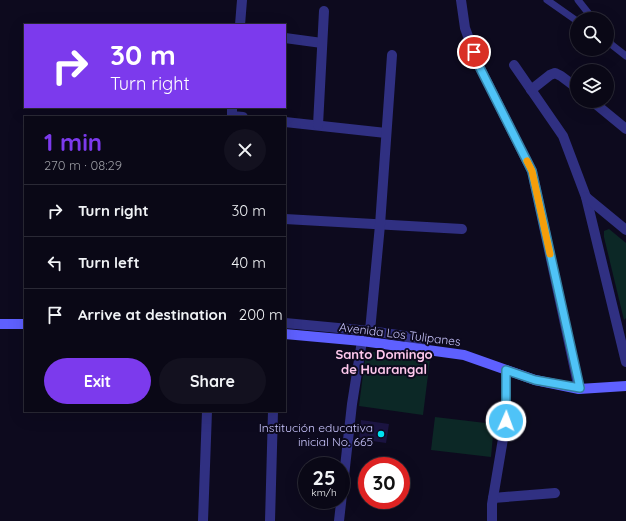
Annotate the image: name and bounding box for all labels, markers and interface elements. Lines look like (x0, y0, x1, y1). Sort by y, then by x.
map controls (570, 12, 614, 108)
button: search (570, 12, 614, 56)
pin (457, 35, 491, 69)
text: 30 m (110, 37, 176, 72)
icon: right (44, 40, 96, 92)
icon: arrive (463, 41, 485, 63)
button: layers (570, 64, 614, 108)
text: Turn right (110, 72, 190, 95)
text: 1 min (44, 127, 102, 157)
button: close (224, 129, 266, 171)
text: 270 m · 08:29 (44, 157, 122, 173)
icon: right (44, 200, 66, 222)
text: Turn right (78, 201, 149, 220)
text: 30 m (231, 201, 266, 220)
icon: left (44, 252, 66, 274)
text: Turn left (78, 253, 140, 272)
text: 40 m (231, 253, 266, 272)
icon: arrive (44, 304, 66, 326)
text: Arrive at destination (78, 305, 227, 324)
text: 200 m (239, 305, 283, 324)
street label: Avenida Los Tulipanes (338, 319, 462, 349)
district label: Santo Domingo de Huarangal (335, 346, 433, 377)
button: Exit (44, 358, 151, 404)
button: Share (159, 358, 266, 404)
position arrow (485, 400, 527, 442)
place label: Institución educativa inicial No. 665 (259, 420, 373, 449)
marker: Institución educativa inicial No. 665 (376, 429, 386, 439)
speed limit sign: 30 (358, 457, 410, 509)
text: 25 (313, 465, 335, 490)
text: km/h (311, 486, 337, 499)

